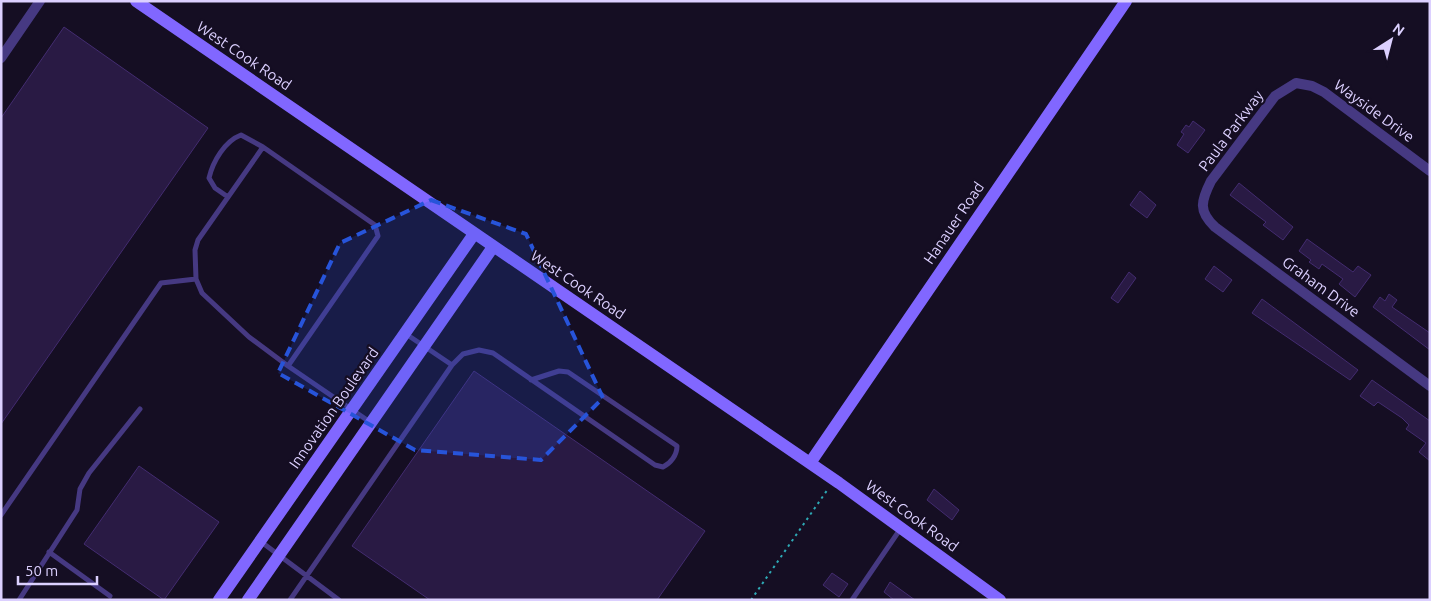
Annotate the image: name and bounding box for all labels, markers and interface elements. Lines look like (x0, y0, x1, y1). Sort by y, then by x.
north arrow (1366, 15, 1416, 65)
street label: West Cook Road (194, 18, 295, 93)
text: N (1390, 20, 1408, 39)
street label: Wayside Drive (1331, 76, 1418, 145)
street label: Paula Parkway (1195, 87, 1266, 174)
street label: Hanauer Road (920, 179, 987, 267)
street label: West Cook Road (528, 247, 629, 322)
street label: Graham Drive (1279, 253, 1363, 320)
street label: Innovation Boulevard (285, 344, 382, 471)
street label: West Cook Road (863, 476, 962, 555)
scale bar (18, 554, 96, 586)
text: 50 m (25, 562, 58, 579)

